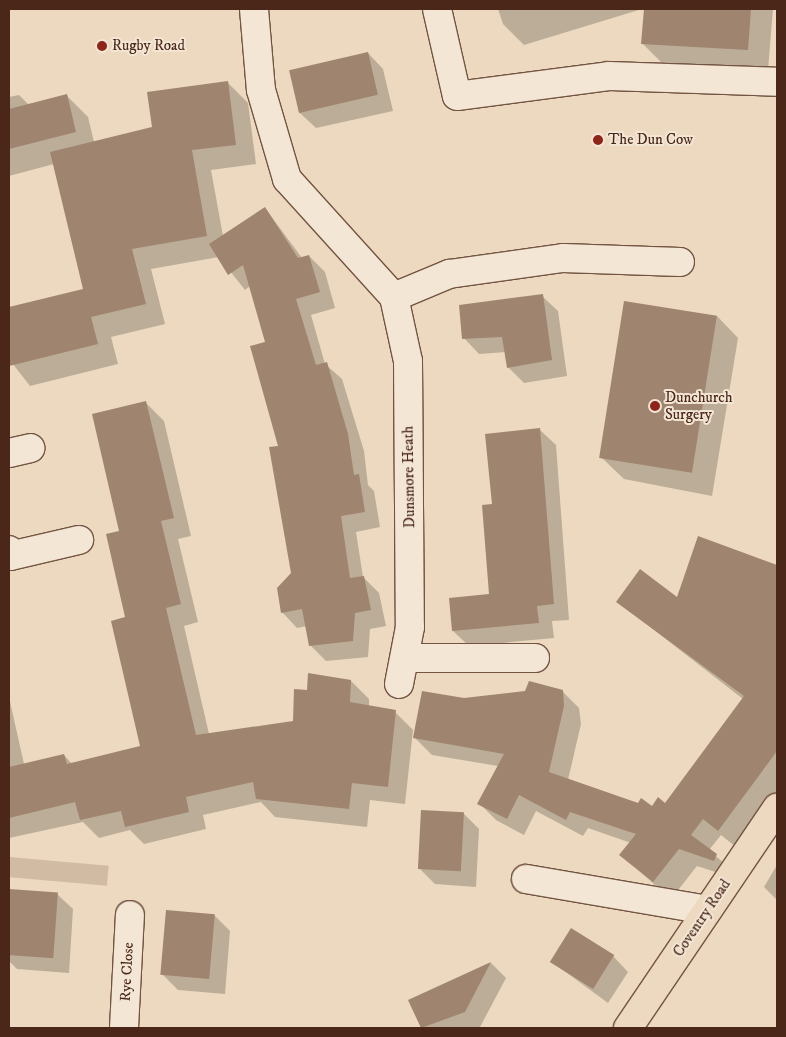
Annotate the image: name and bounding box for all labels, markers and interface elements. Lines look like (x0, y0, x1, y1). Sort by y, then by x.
place label: Rugby Road (112, 37, 185, 55)
marker: Rugby Road (96, 40, 108, 52)
place label: The Dun Cow (608, 131, 693, 149)
marker: The Dun Cow (592, 134, 604, 146)
place label: Dunchurch Surgery (665, 388, 733, 423)
marker: Dunchurch Surgery (649, 400, 661, 412)
street label: Dunsmore Heath (399, 426, 419, 528)
street label: Coventry Road (669, 876, 735, 960)
street label: Rye Close (116, 942, 138, 1002)

